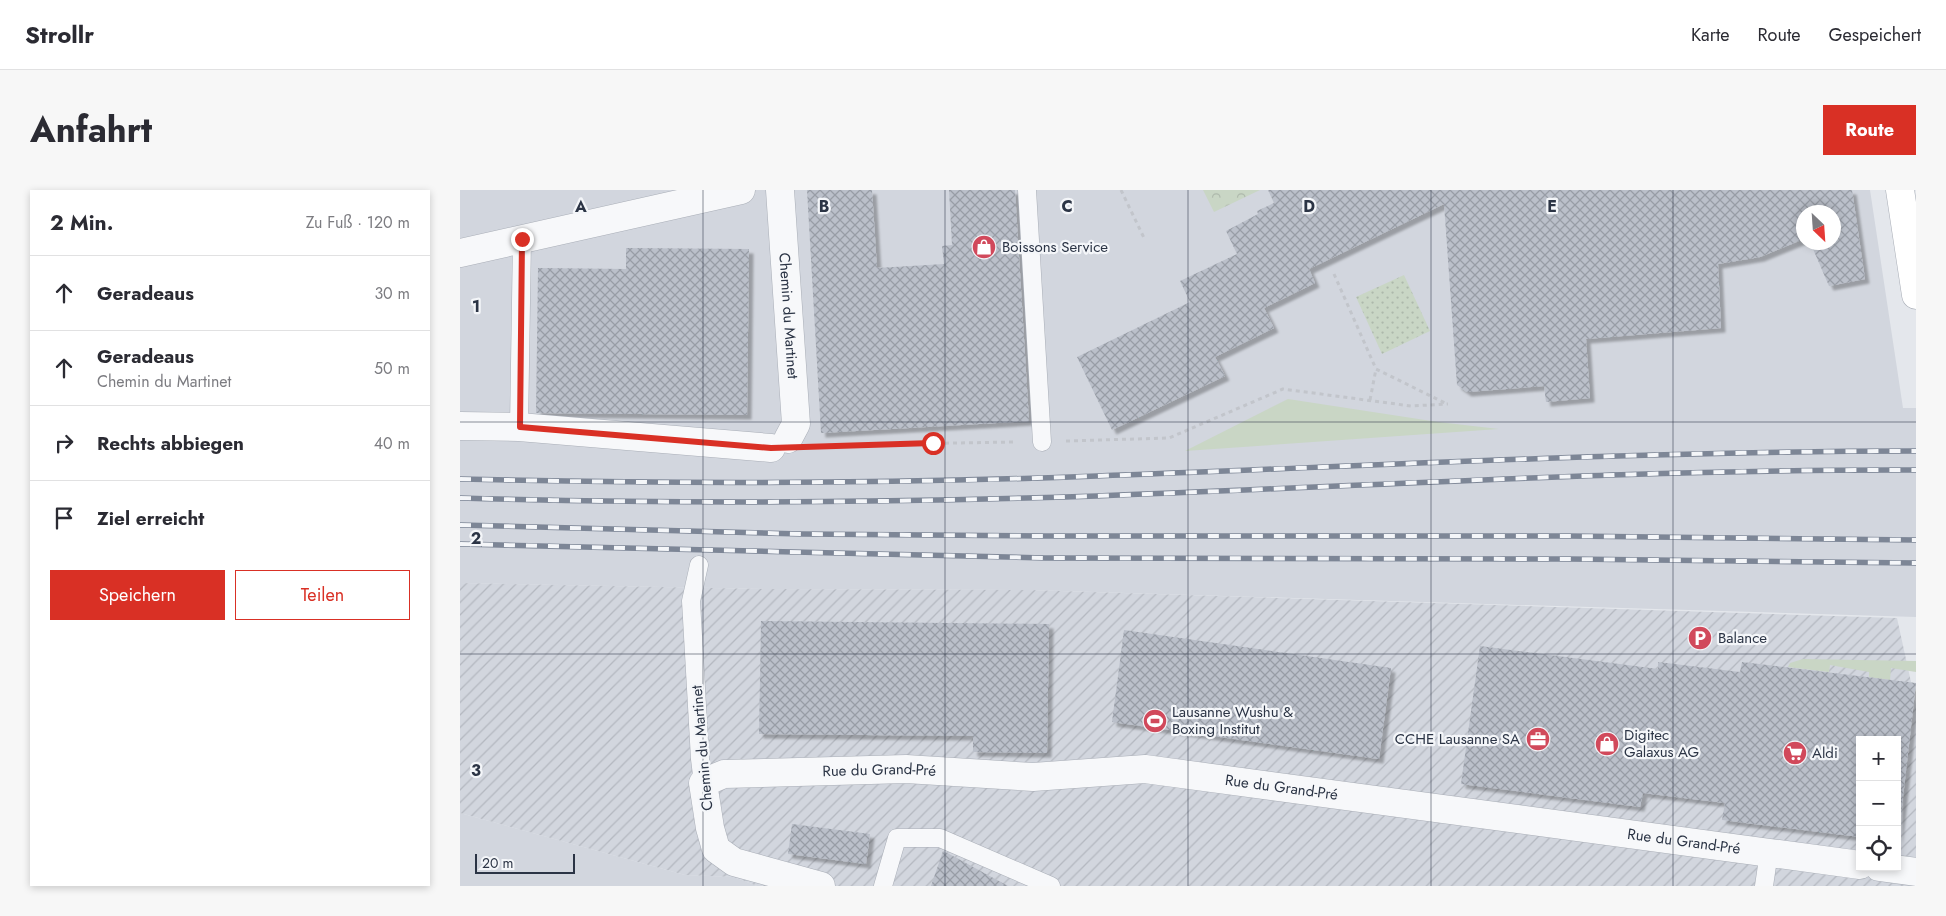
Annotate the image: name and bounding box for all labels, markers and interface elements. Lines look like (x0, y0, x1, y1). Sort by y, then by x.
text: Strollr (25, 17, 94, 52)
text: Karte (1691, 22, 1730, 48)
text: Route (1758, 22, 1800, 48)
text: Gespeichert (1828, 22, 1921, 48)
text: Anfahrt (30, 105, 152, 155)
button: Route (1823, 105, 1916, 155)
text: A (574, 195, 587, 218)
text: B (819, 195, 829, 218)
text: C (1061, 195, 1073, 218)
text: D (1303, 195, 1315, 218)
text: E (1547, 195, 1557, 218)
north arrow (1796, 205, 1841, 250)
text: 2 Min. (50, 208, 113, 238)
text: Zu Fuß · 120 m (306, 211, 410, 234)
route end (511, 228, 534, 251)
shop icon: Boissons Service (971, 234, 997, 260)
place label: Boissons Service (1002, 236, 1108, 258)
street label: Chemin du Martinet (773, 252, 804, 380)
icon: ahead (50, 279, 78, 307)
text: Geradeaus (97, 280, 194, 307)
text: 30 m (374, 282, 410, 305)
text: 1 (472, 295, 480, 318)
text: Geradeaus (97, 343, 194, 370)
icon: ahead (50, 354, 78, 382)
text: 50 m (374, 357, 410, 380)
text: Chemin du Martinet (97, 370, 231, 393)
icon: right (50, 429, 78, 457)
text: Rechts abbiegen (97, 430, 244, 457)
text: 40 m (374, 432, 410, 455)
route start (922, 432, 945, 455)
icon: arrive (50, 504, 78, 532)
text: Ziel erreicht (97, 505, 204, 532)
text: 2 (471, 527, 481, 550)
button: Speichern (50, 570, 225, 620)
button: Teilen (235, 570, 410, 620)
parking icon: Balance (1687, 625, 1713, 651)
place label: Balance (1718, 627, 1767, 649)
street label: Chemin du Martinet (686, 684, 718, 812)
place label: Lausanne Wushu & Boxing Institut (1172, 701, 1293, 740)
sports icon: Lausanne Wushu & Boxing Institut (1142, 708, 1168, 734)
place label: Digitec Galaxus AG (1624, 724, 1699, 763)
office icon: CCHE Lausanne SA (1525, 726, 1551, 752)
place label: CCHE Lausanne SA (1395, 728, 1520, 750)
shop icon: Digitec Galaxus AG (1594, 731, 1620, 757)
map controls (1856, 736, 1901, 871)
button: + (1856, 736, 1901, 781)
supermarket icon: Aldi (1782, 740, 1808, 766)
place label: Aldi (1812, 742, 1838, 764)
street label: Rue du Grand-Pré (822, 758, 937, 782)
text: 3 (471, 759, 481, 782)
street label: Rue du Grand-Pré (1224, 769, 1340, 806)
button: − (1856, 781, 1901, 826)
street label: Rue du Grand-Pré (1626, 823, 1742, 860)
button: locate (1856, 826, 1901, 871)
scale bar (475, 851, 575, 874)
text: 20 m (482, 853, 514, 873)

